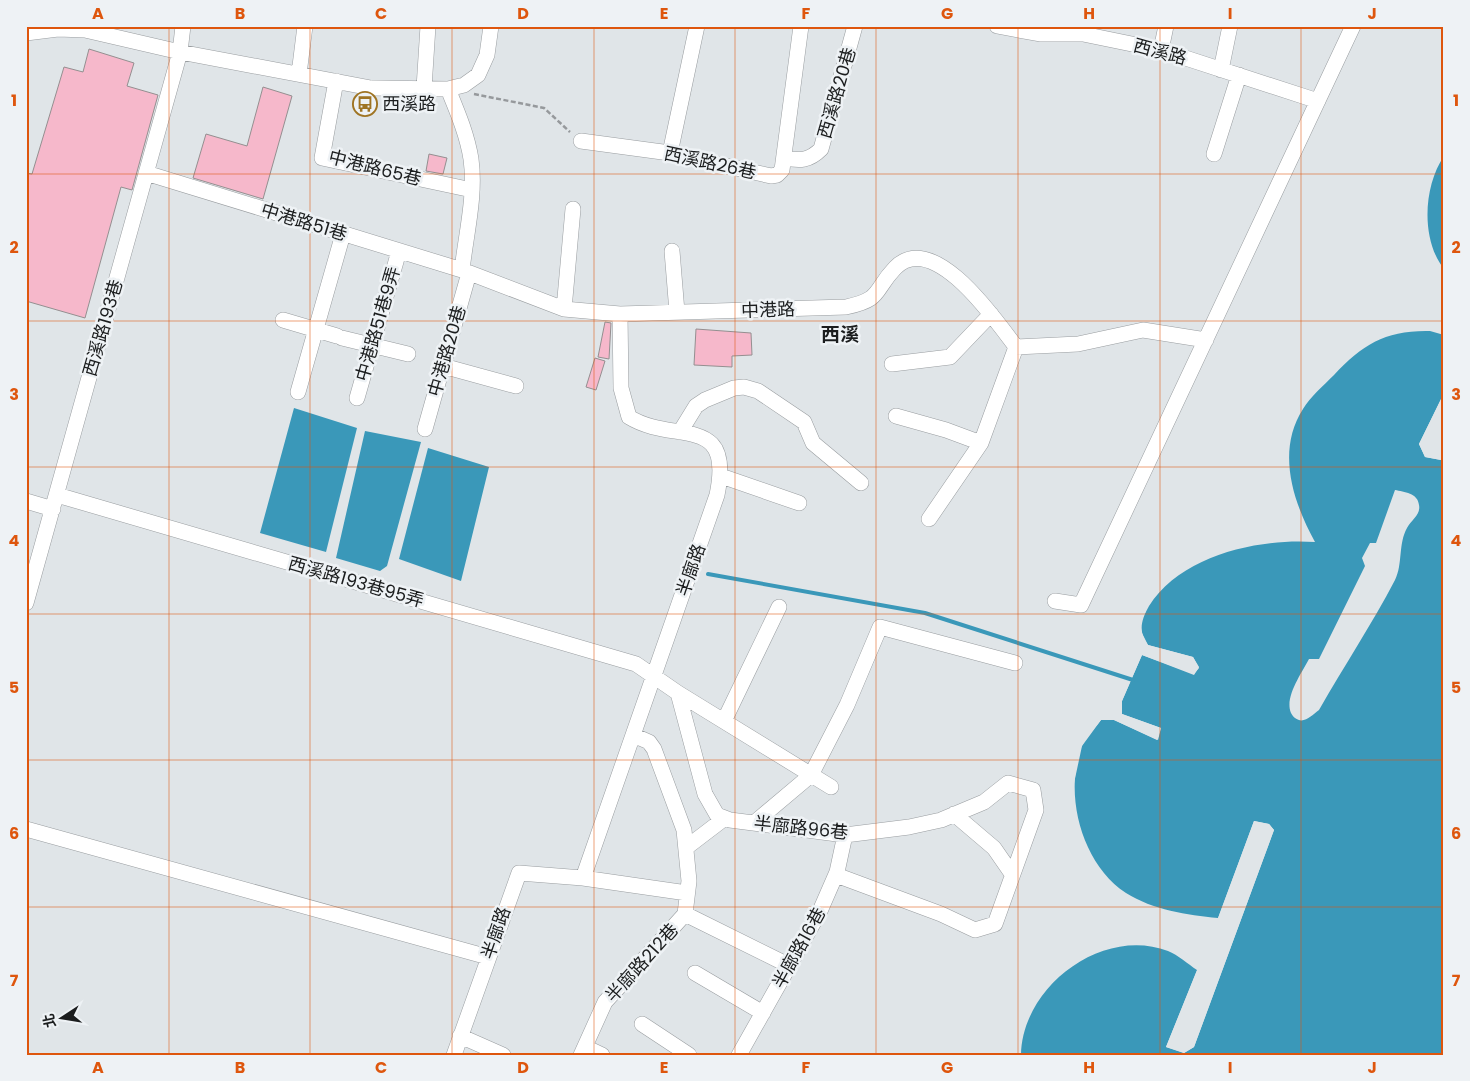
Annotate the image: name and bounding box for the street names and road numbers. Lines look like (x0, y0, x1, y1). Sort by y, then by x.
street label: 西溪路 (1131, 32, 1189, 71)
street label: 西溪路20巷 (812, 44, 861, 141)
street label: 西溪路26巷 (662, 141, 759, 184)
street label: 中港路65巷 (326, 144, 424, 191)
street label: 中港路51巷 (258, 197, 350, 246)
street label: 中港路51巷9弄 (349, 264, 406, 384)
street label: 西溪路193巷 (77, 276, 128, 379)
street label: 中港路 (741, 296, 795, 323)
street label: 中港路20巷 (422, 302, 471, 399)
street label: 半廍路 (670, 540, 711, 599)
street label: 西溪路193巷95弄 (285, 550, 427, 613)
street label: 半廍路96巷 (753, 810, 849, 845)
street label: 半廍路 (475, 903, 516, 962)
street label: 半廍路16巷 (766, 903, 831, 993)
street label: 半廍路212巷 (599, 918, 684, 1008)

